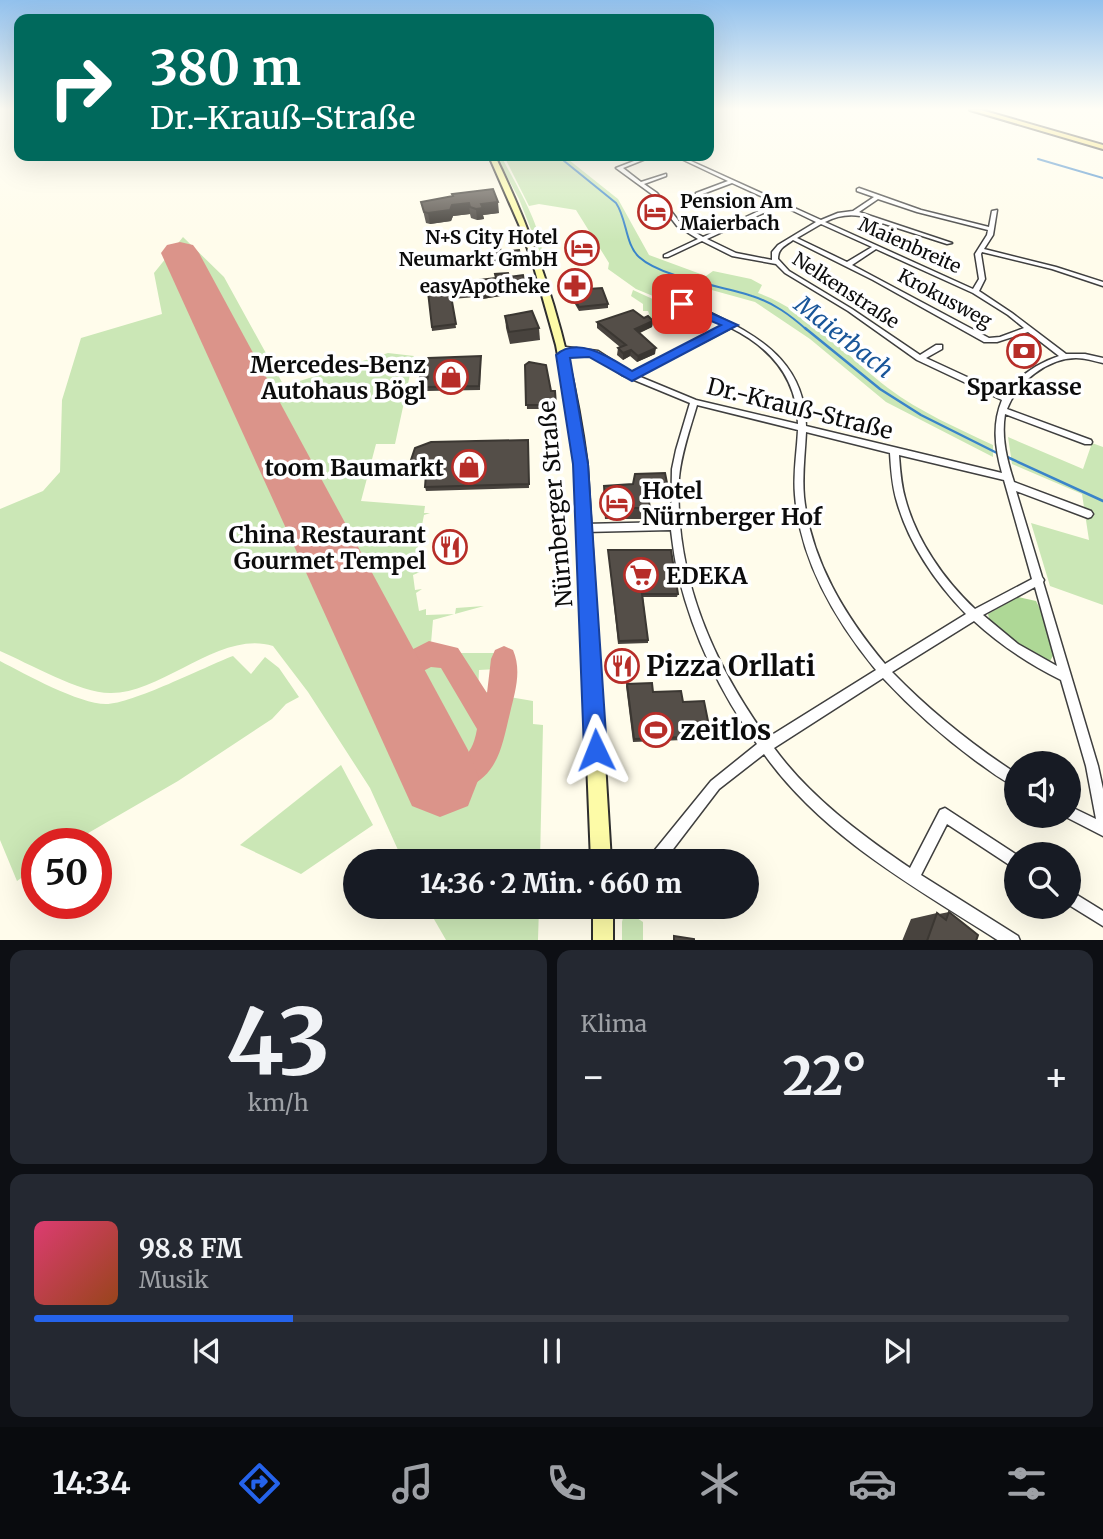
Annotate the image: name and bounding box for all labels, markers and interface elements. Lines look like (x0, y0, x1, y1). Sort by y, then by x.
text: 380 m (150, 37, 301, 98)
icon: right (35, 42, 126, 133)
text: Dr.-Krauß-Straße (150, 98, 415, 138)
place label: Pension Am Maierbach (680, 189, 793, 235)
hotel icon: Pension Am Maierbach (636, 193, 674, 231)
street label: Maienbreite (855, 212, 965, 278)
place label: N+S City Hotel Neumarkt GmbH (399, 225, 558, 271)
hotel icon: N+S City Hotel Neumarkt GmbH (563, 229, 601, 267)
street label: Nelkenstraße (788, 247, 904, 333)
street label: Krokusweg (894, 263, 997, 333)
pharmacy icon: easyApotheke (556, 267, 594, 305)
place label: easyApotheke (420, 274, 550, 298)
pin (652, 274, 712, 334)
icon: arrive (663, 285, 701, 323)
water label: Maierbach (788, 288, 899, 385)
bank icon: Sparkasse (1005, 332, 1043, 370)
place label: Mercedes-Benz Autohaus Bögl (250, 350, 427, 405)
shop icon: Mercedes-Benz Autohaus Bögl (432, 358, 470, 396)
street label: Dr.-Krauß-Straße (704, 371, 896, 445)
place label: Sparkasse (966, 372, 1082, 401)
street label: Nürnberger Straße (532, 399, 578, 609)
shop icon: toom Baumarkt (450, 448, 488, 486)
place label: toom Baumarkt (265, 453, 444, 482)
place label: Hotel Nürnberger Hof (642, 476, 823, 531)
hotel icon: Hotel Nürnberger Hof (598, 484, 636, 522)
place label: China Restaurant Gourmet Tempel (229, 520, 427, 575)
restaurant icon: China Restaurant Gourmet Tempel (431, 528, 469, 566)
supermarket icon: EDEKA (622, 556, 660, 594)
place label: EDEKA (666, 561, 748, 590)
restaurant icon: Pizza Orllati (603, 647, 641, 685)
place label: Pizza Orllati (646, 648, 815, 684)
sports icon: zeitlos (637, 711, 675, 749)
place label: zeitlos (680, 712, 771, 748)
position arrow (559, 713, 633, 787)
map controls (1004, 751, 1081, 919)
button: sound (1004, 751, 1081, 828)
speed limit sign: 50 (21, 828, 112, 919)
button: search (1004, 842, 1081, 919)
text: 14:36 · 2 Min. · 660 m (420, 867, 682, 900)
text: 43 (226, 985, 330, 1100)
text: Klima (581, 1009, 647, 1038)
text: 22° (782, 1044, 867, 1109)
text: − (581, 1053, 606, 1100)
text: + (1044, 1053, 1069, 1100)
text: km/h (248, 1088, 309, 1117)
text: 98.8 FM (139, 1232, 242, 1265)
text: Musik (139, 1265, 209, 1294)
icon: previous (188, 1332, 226, 1370)
icon: pause (533, 1332, 571, 1370)
icon: next (878, 1332, 916, 1370)
icon: directions (235, 1459, 284, 1508)
icon: music (388, 1459, 437, 1508)
icon: phone (542, 1459, 591, 1508)
icon: climate (695, 1459, 744, 1508)
icon: car (848, 1459, 897, 1508)
icon: filters (1002, 1459, 1051, 1508)
text: 14:34 (52, 1463, 131, 1503)

